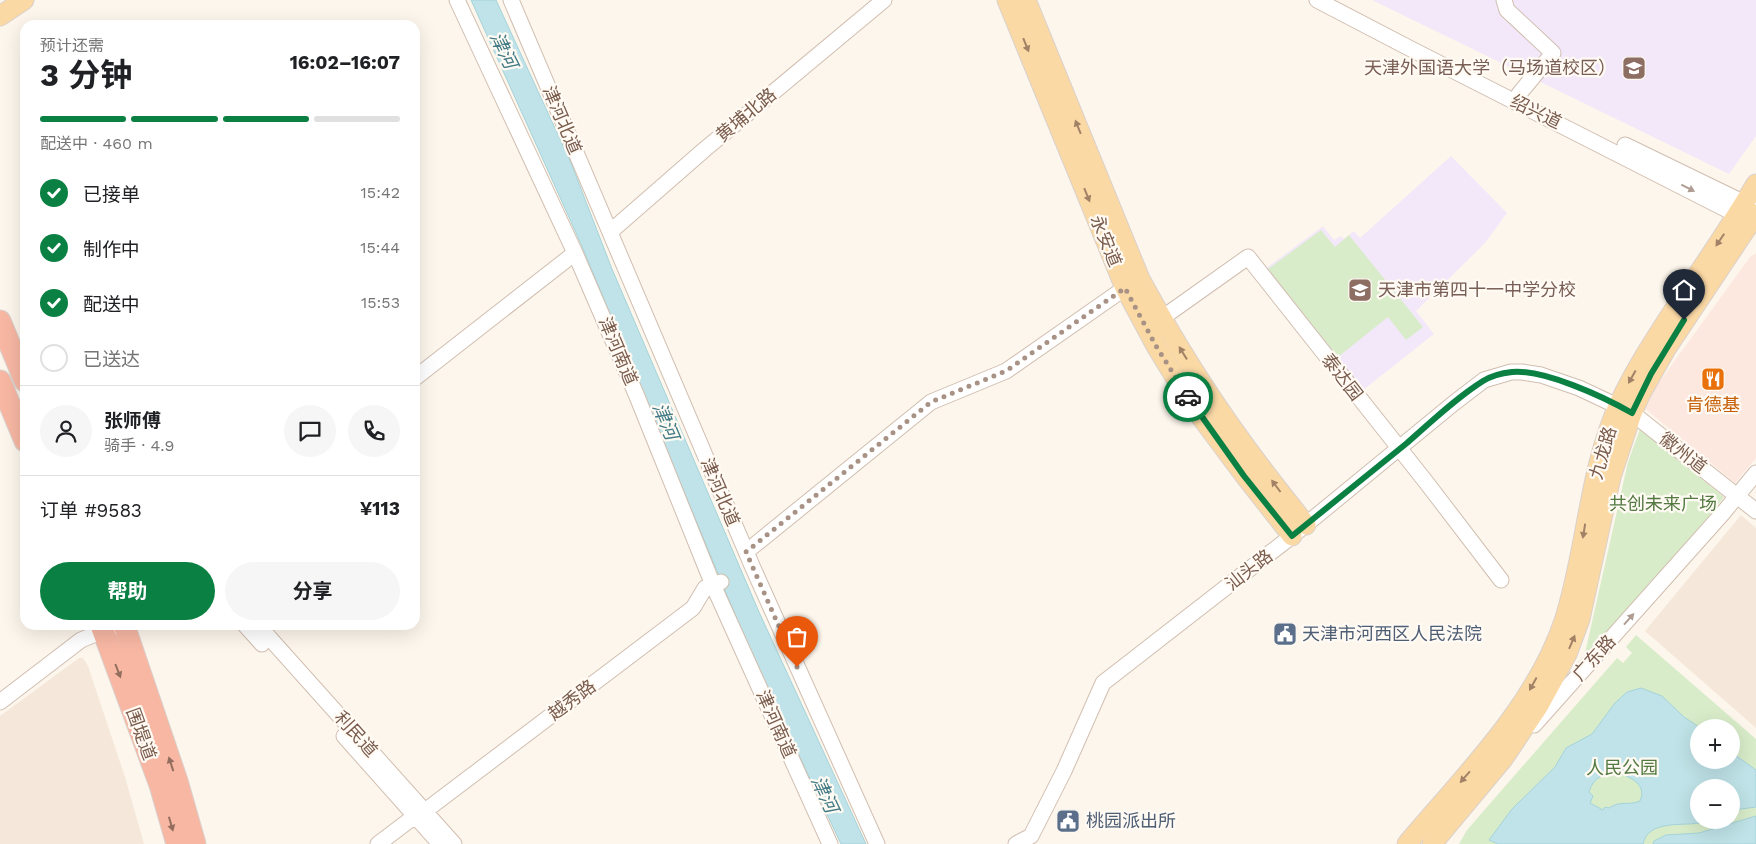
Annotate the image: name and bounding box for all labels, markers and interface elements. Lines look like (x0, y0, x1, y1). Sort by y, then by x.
water label: 津河 (485, 28, 524, 76)
text: 预计还需 (40, 36, 104, 55)
one-way arrow (1022, 38, 1030, 52)
text: 16:02–16:07 (290, 51, 400, 74)
school or university icon: 天津外国语大学（马场道校区） (1621, 55, 1647, 81)
text: 3 分钟 (40, 56, 132, 94)
place label: 天津外国语大学（马场道校区） (1364, 57, 1616, 78)
street label: 津河北道 (539, 83, 586, 157)
street label: 黄埔北路 (711, 83, 780, 146)
street label: 绍兴道 (1507, 90, 1565, 133)
one-way arrow (1073, 120, 1081, 134)
text: 配送中 · 460 m (40, 134, 153, 153)
icon: check (40, 179, 68, 207)
text: 已接单 (83, 183, 140, 206)
text: 15:42 (361, 183, 400, 202)
one-way arrow (1681, 184, 1695, 192)
one-way arrow (1084, 188, 1092, 203)
street label: 永安道 (1087, 212, 1126, 270)
icon: check (40, 234, 68, 262)
one-way arrow (1716, 234, 1725, 247)
text: 制作中 (83, 238, 140, 261)
text: 15:44 (360, 238, 400, 257)
pin (1663, 269, 1705, 320)
icon: home (1670, 276, 1698, 304)
school or university icon: 天津市第四十一中学分校 (1347, 277, 1373, 303)
place label: 天津市第四十一中学分校 (1378, 279, 1576, 300)
icon: check (40, 289, 68, 317)
text: 配送中 (83, 293, 140, 316)
text: 15:53 (361, 293, 400, 312)
street label: 津河南道 (595, 314, 642, 388)
one-way arrow (1179, 347, 1188, 360)
text: 已送达 (83, 348, 140, 371)
street label: 泰达园 (1317, 349, 1367, 404)
restaurant icon: 肯德基 (1700, 366, 1726, 392)
one-way arrow (1628, 370, 1637, 384)
courier (1163, 372, 1213, 422)
icon: car (1174, 383, 1202, 411)
place label: 肯德基 (1686, 394, 1740, 415)
water label: 津河 (648, 399, 685, 447)
button: person (40, 405, 92, 457)
button: chat (284, 405, 336, 457)
button: phone (348, 405, 400, 457)
text: 张师傅 (104, 409, 161, 432)
street label: 九龙路 (1585, 424, 1620, 482)
street label: 徽州道 (1656, 428, 1711, 478)
text: 骑手 · 4.9 (104, 436, 174, 455)
street label: 津河北道 (697, 455, 744, 529)
one-way arrow (1271, 479, 1281, 493)
park label: 共创未来广场 (1609, 493, 1717, 514)
text: ¥113 (360, 497, 400, 520)
text: 订单 #9583 (40, 499, 142, 522)
one-way arrow (1580, 524, 1588, 540)
street label: 汕头路 (1221, 545, 1276, 595)
button: 帮助 (40, 562, 215, 620)
button: 分享 (225, 562, 400, 620)
one-way arrow (1623, 614, 1635, 626)
pin (776, 616, 818, 667)
public building icon: 天津市河西区人民法院 (1272, 621, 1298, 647)
icon: bag (783, 623, 811, 651)
place label: 天津市河西区人民法院 (1302, 623, 1482, 644)
street label: 广东路 (1568, 631, 1619, 685)
one-way arrow (1568, 634, 1576, 649)
one-way arrow (115, 663, 122, 678)
street label: 越秀路 (544, 675, 600, 724)
one-way arrow (1529, 677, 1537, 692)
street label: 津河南道 (752, 687, 801, 761)
street label: 围堤道 (122, 705, 161, 763)
street label: 利民道 (331, 707, 382, 761)
map controls (1690, 719, 1740, 829)
button: + (1690, 719, 1740, 769)
one-way arrow (167, 756, 175, 771)
park label: 人民公园 (1586, 757, 1658, 778)
one-way arrow (1459, 770, 1470, 783)
water label: 津河 (806, 772, 845, 820)
button: − (1690, 779, 1740, 829)
public building icon: 桃园派出所 (1055, 808, 1081, 834)
place label: 桃园派出所 (1086, 810, 1176, 831)
one-way arrow (168, 817, 176, 832)

